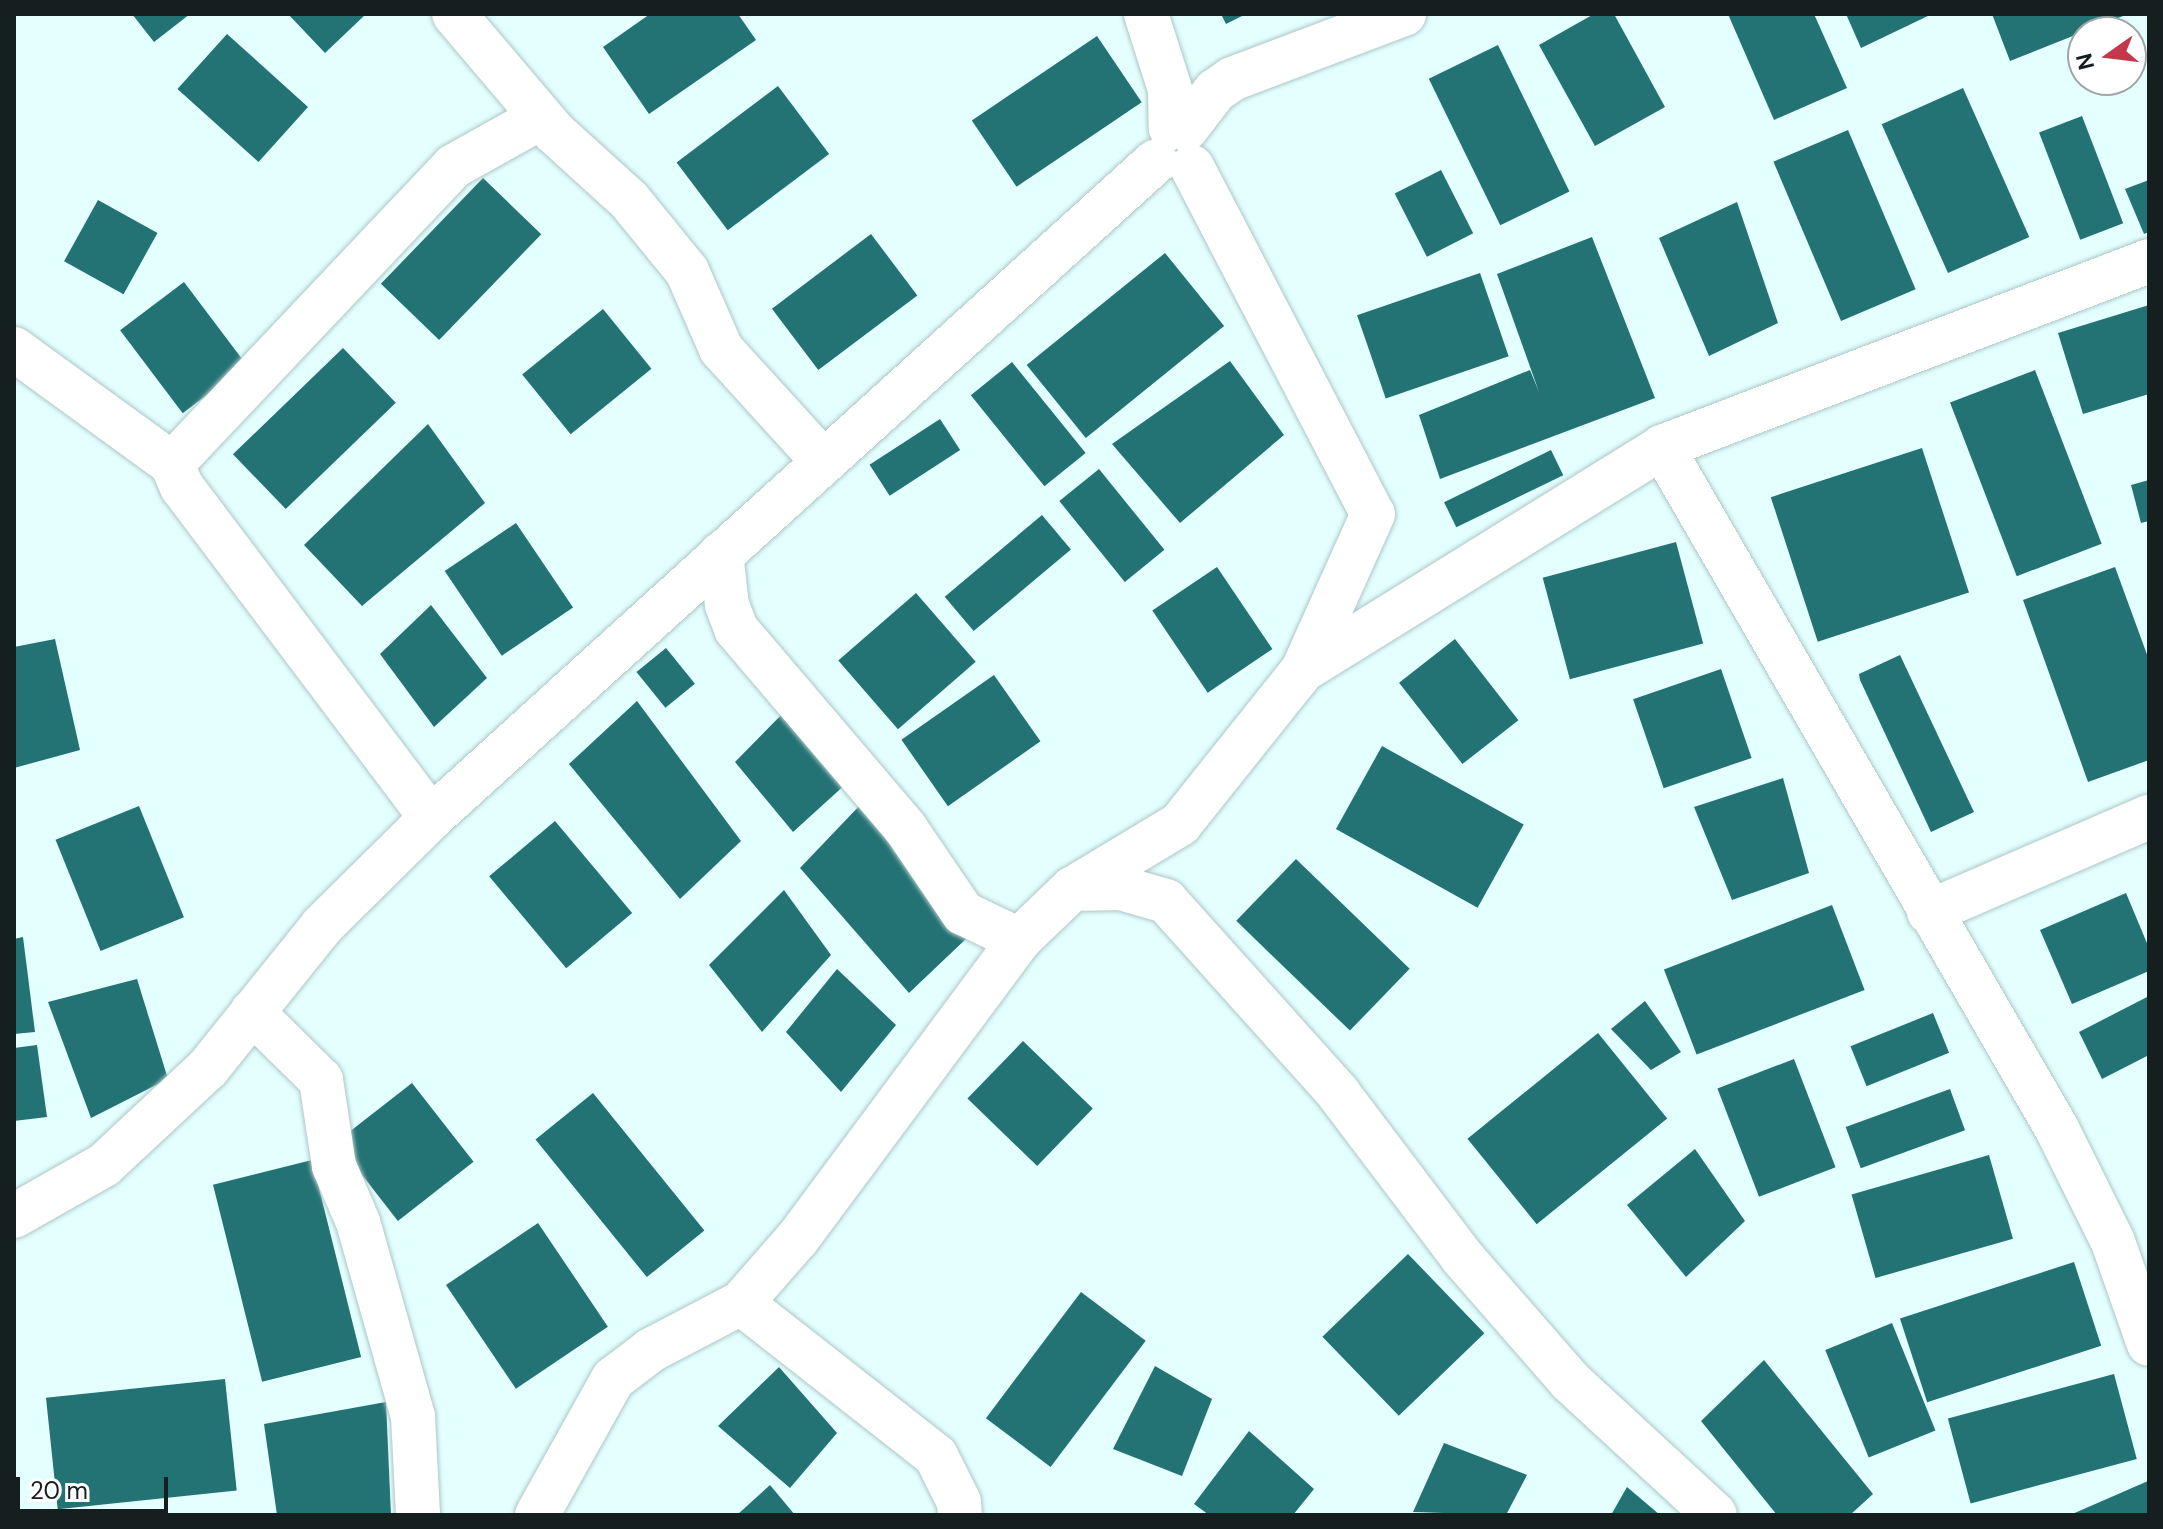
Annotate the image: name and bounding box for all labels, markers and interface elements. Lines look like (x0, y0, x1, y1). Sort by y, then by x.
north arrow (2067, 16, 2147, 96)
text: N (2069, 50, 2101, 73)
scale bar (20, 1461, 172, 1511)
text: 20 m (30, 1475, 88, 1506)

